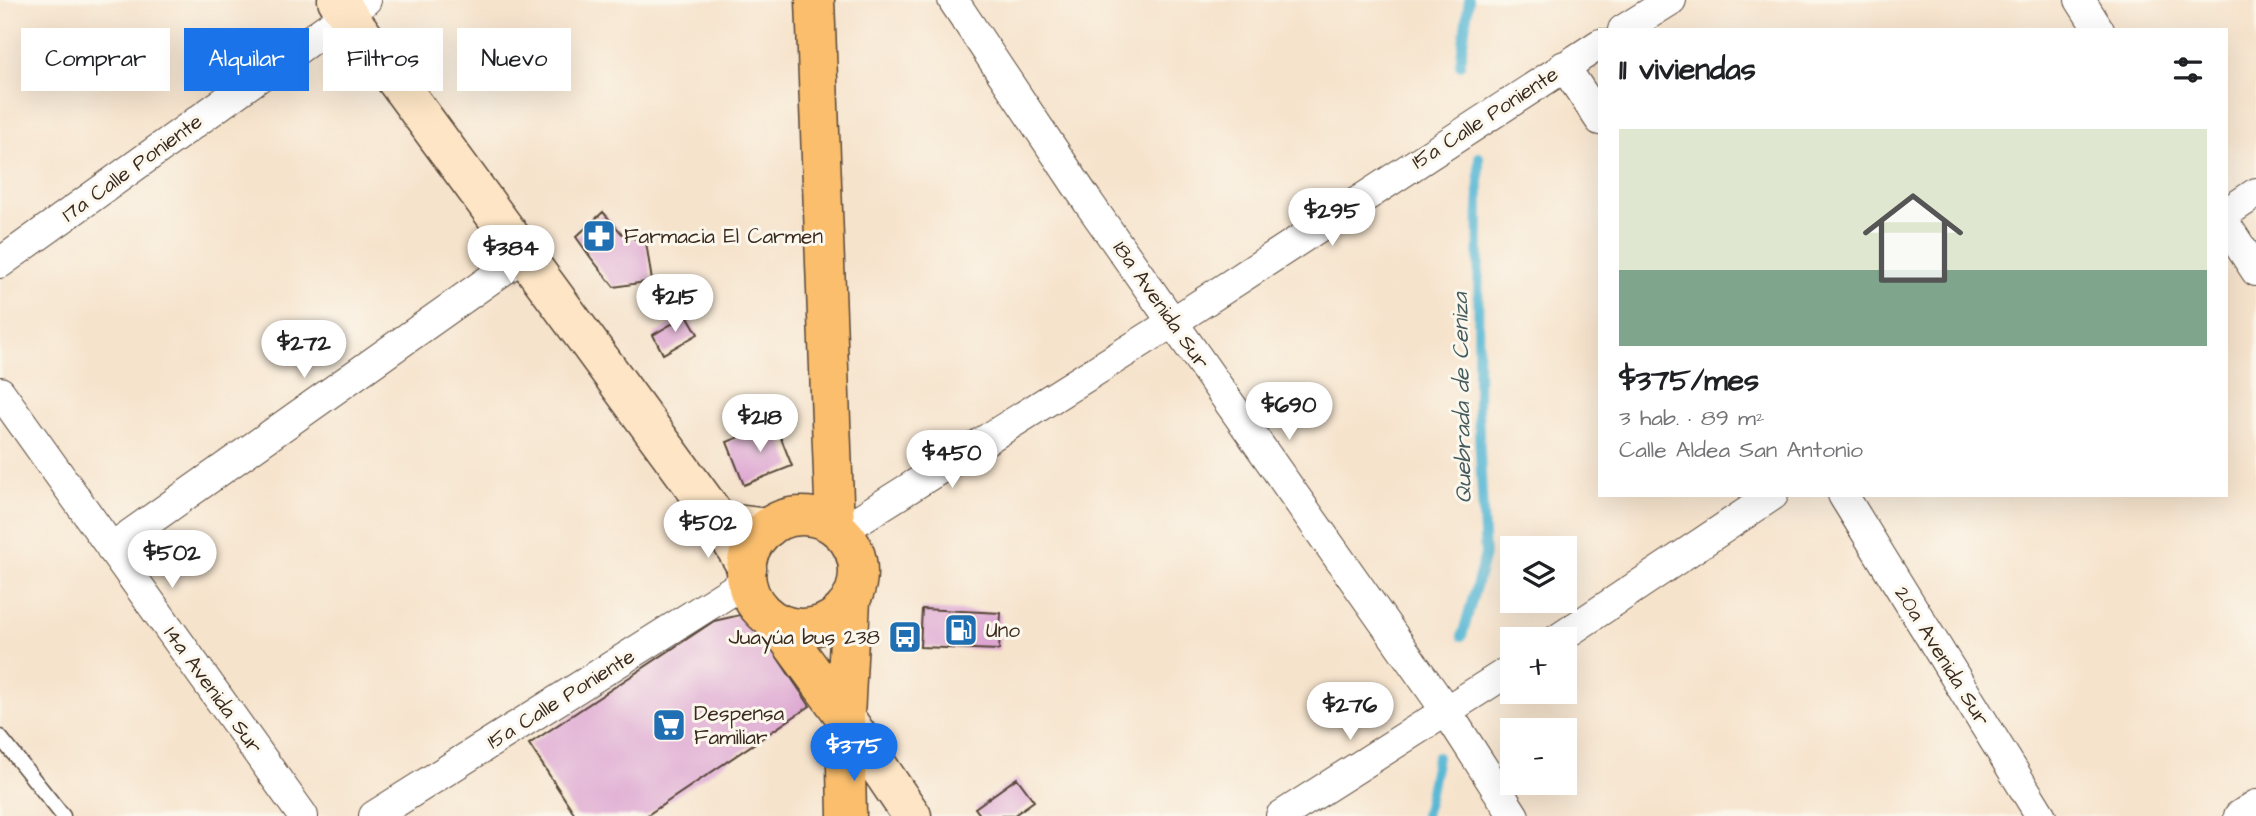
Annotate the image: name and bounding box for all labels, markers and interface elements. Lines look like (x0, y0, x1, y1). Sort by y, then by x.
chip: Comprar (21, 28, 170, 91)
chip: Alquilar (184, 28, 309, 91)
chip: Filtros (323, 28, 443, 91)
chip: Nuevo (457, 28, 571, 91)
text: 11 viviendas (1619, 49, 1756, 91)
icon: filters (2169, 51, 2207, 89)
street label: 15a Calle Poniente (1406, 60, 1564, 176)
street label: 17a Calle Poniente (56, 107, 208, 229)
icon: home (1850, 175, 1976, 301)
pin: $295 (1291, 188, 1373, 248)
text: $295 (1304, 195, 1360, 227)
pharmacy icon: Farmacia El Carmen (580, 217, 618, 255)
place label: Farmacia El Carmen (624, 222, 823, 251)
pin: $384 (470, 226, 552, 285)
text: $384 (483, 232, 539, 264)
street label: 18a Avenida Sur (1106, 235, 1216, 375)
pin: $215 (634, 274, 716, 334)
text: $215 (652, 281, 698, 313)
water label: Quebrada de Ceniza (1444, 291, 1480, 504)
pin: $272 (263, 320, 345, 380)
text: $272 (277, 327, 331, 359)
text: $375/mes (1619, 360, 1759, 402)
pin: $690 (1248, 382, 1330, 442)
text: $690 (1262, 389, 1316, 421)
pin: $218 (719, 394, 801, 454)
text: $218 (738, 401, 782, 433)
text: 3 hab. · 89 m² (1619, 402, 1765, 434)
pin: $450 (911, 430, 993, 490)
text: Calle Aldea San Antonio (1619, 434, 1863, 466)
text: $450 (922, 437, 982, 469)
pin: $502 (667, 500, 749, 560)
text: $502 (680, 507, 736, 539)
pin: $502 (131, 530, 213, 590)
map controls (1500, 536, 1577, 795)
button: layers (1500, 536, 1577, 613)
text: $502 (144, 537, 200, 569)
street label: 20a Avenida Sur (1887, 581, 1997, 732)
fuel station icon: Uno (942, 611, 980, 649)
place label: Uno (986, 616, 1020, 645)
bus stop icon: Juayúa bus 238 (886, 618, 924, 656)
street label: 14a Avenida Sur (157, 620, 269, 760)
place label: Juayúa bus 238 (729, 623, 880, 654)
button: + (1500, 627, 1577, 704)
street label: 15a Calle Poniente (482, 642, 640, 756)
pin: $276 (1309, 682, 1391, 742)
text: $276 (1323, 689, 1377, 721)
place label: Despensa Familiar (694, 699, 785, 752)
supermarket icon: Despensa Familiar (650, 706, 688, 744)
button: − (1500, 718, 1577, 795)
pin: $375 (813, 724, 895, 783)
text: $375 (827, 730, 881, 762)

